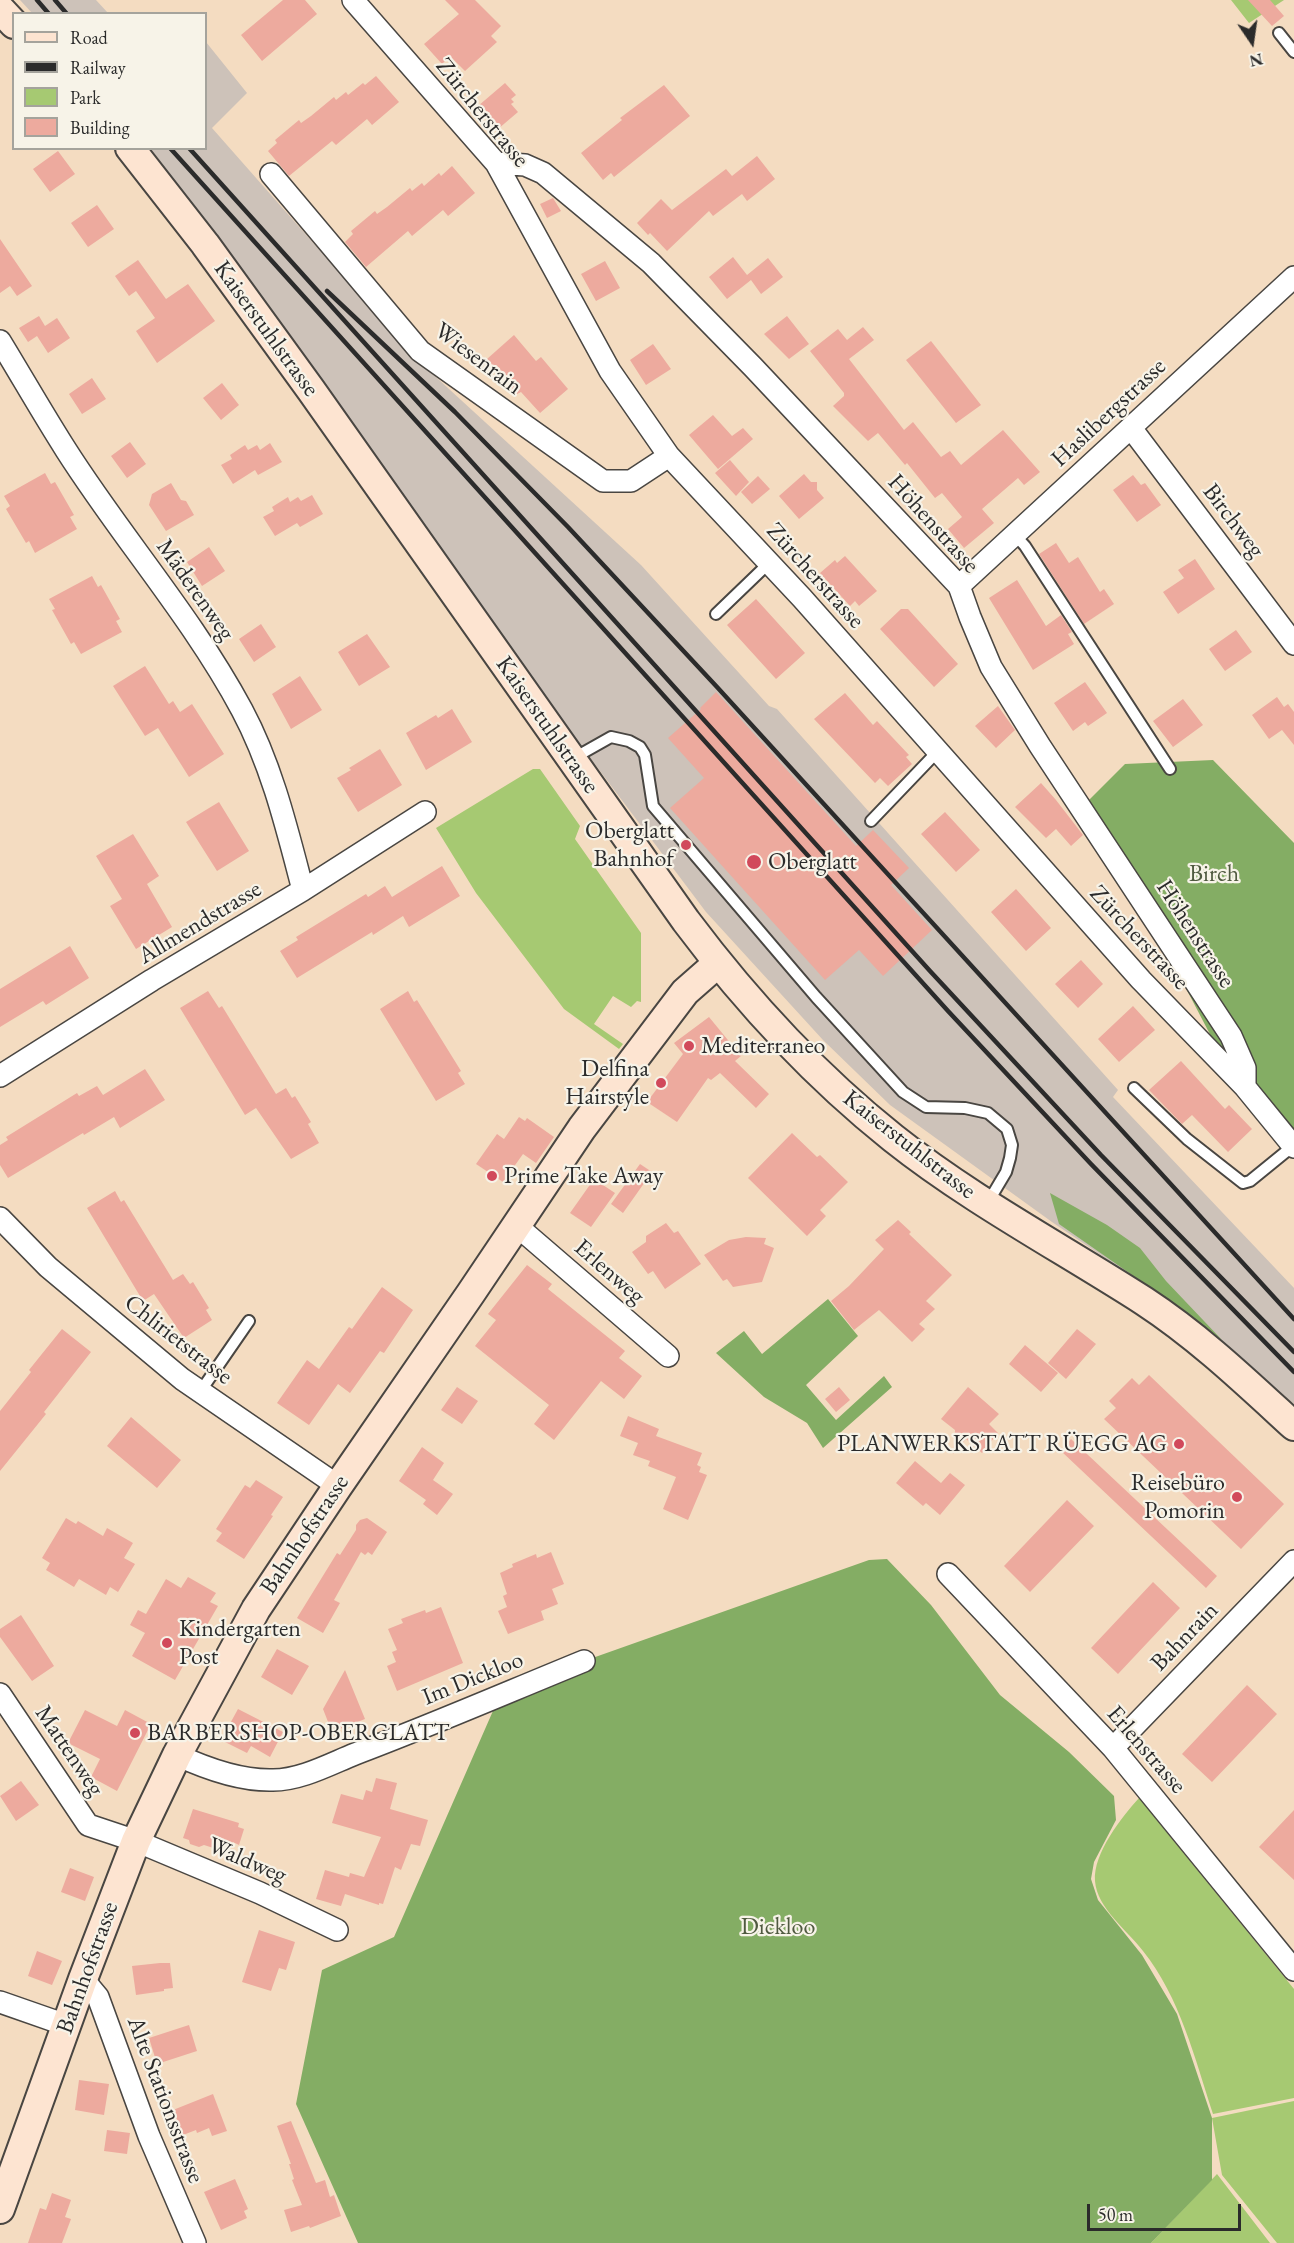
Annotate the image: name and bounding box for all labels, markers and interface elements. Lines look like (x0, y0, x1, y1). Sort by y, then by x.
legend (12, 12, 207, 150)
north arrow (1222, 12, 1282, 72)
text: Road (70, 26, 108, 49)
text: N (1247, 48, 1265, 72)
street label: Zürcherstrasse (429, 52, 535, 174)
text: Railway (70, 56, 126, 79)
text: Park (70, 86, 101, 109)
text: Building (70, 116, 130, 139)
street label: Kaiserstuhlstrasse (207, 256, 325, 402)
street label: Wiesenrain (428, 317, 528, 401)
street label: Haslibergstrasse (1046, 353, 1172, 473)
street label: Höhenstrasse (881, 469, 985, 579)
street label: Birchweg (1196, 478, 1270, 564)
street label: Zürcherstrasse (760, 517, 870, 635)
street label: Mäderenweg (150, 534, 240, 646)
street label: Kaiserstuhlstrasse (489, 651, 605, 799)
place label: Oberglatt Bahnhof (585, 817, 674, 873)
marker: Oberglatt Bahnhof (679, 838, 693, 852)
place label: Oberglatt (768, 848, 857, 876)
marker: Oberglatt (745, 853, 763, 871)
park label: Birch (1189, 860, 1239, 888)
street label: Allmendstrasse (133, 875, 267, 971)
street label: Höhenstrasse (1149, 875, 1241, 993)
street label: Zürcherstrasse (1083, 880, 1195, 996)
place label: Mediterraneo (701, 1032, 825, 1060)
marker: Mediterraneo (682, 1039, 696, 1053)
place label: Delfina Hairstyle (565, 1055, 649, 1111)
marker: Delfina Hairstyle (654, 1076, 668, 1090)
street label: Kaiserstuhlstrasse (837, 1084, 981, 1206)
place label: Prime Take Away (504, 1162, 663, 1190)
marker: Prime Take Away (485, 1169, 499, 1183)
street label: Erlenweg (568, 1233, 650, 1311)
street label: Chlirietstrasse (118, 1289, 238, 1391)
place label: PLANWERKSTATT RÜEGG AG (837, 1430, 1167, 1458)
marker: PLANWERKSTATT RÜEGG AG (1172, 1437, 1186, 1451)
place label: Reisebüro Pomorin (1131, 1469, 1225, 1525)
street label: Bahnhofstrasse (254, 1470, 356, 1600)
marker: Reisebüro Pomorin (1230, 1490, 1244, 1504)
street label: Bahnrain (1145, 1596, 1225, 1678)
place label: Kindergarten Post (179, 1615, 301, 1671)
marker: Kindergarten Post (160, 1636, 174, 1650)
street label: Im Dickloo (418, 1646, 528, 1712)
street label: Mattenweg (28, 1700, 110, 1802)
street label: Erlenstrasse (1100, 1700, 1192, 1800)
place label: BARBERSHOP-OBERGLATT (147, 1719, 449, 1747)
marker: BARBERSHOP-OBERGLATT (128, 1726, 142, 1740)
street label: Waldweg (203, 1832, 291, 1890)
street label: Bahnhofstrasse (51, 1898, 125, 2038)
park label: Dickloo (741, 1913, 815, 1941)
street label: Alte Stationsstrasse (120, 2013, 210, 2187)
scale bar (1090, 2192, 1244, 2230)
text: 50 m (1098, 2203, 1133, 2226)

